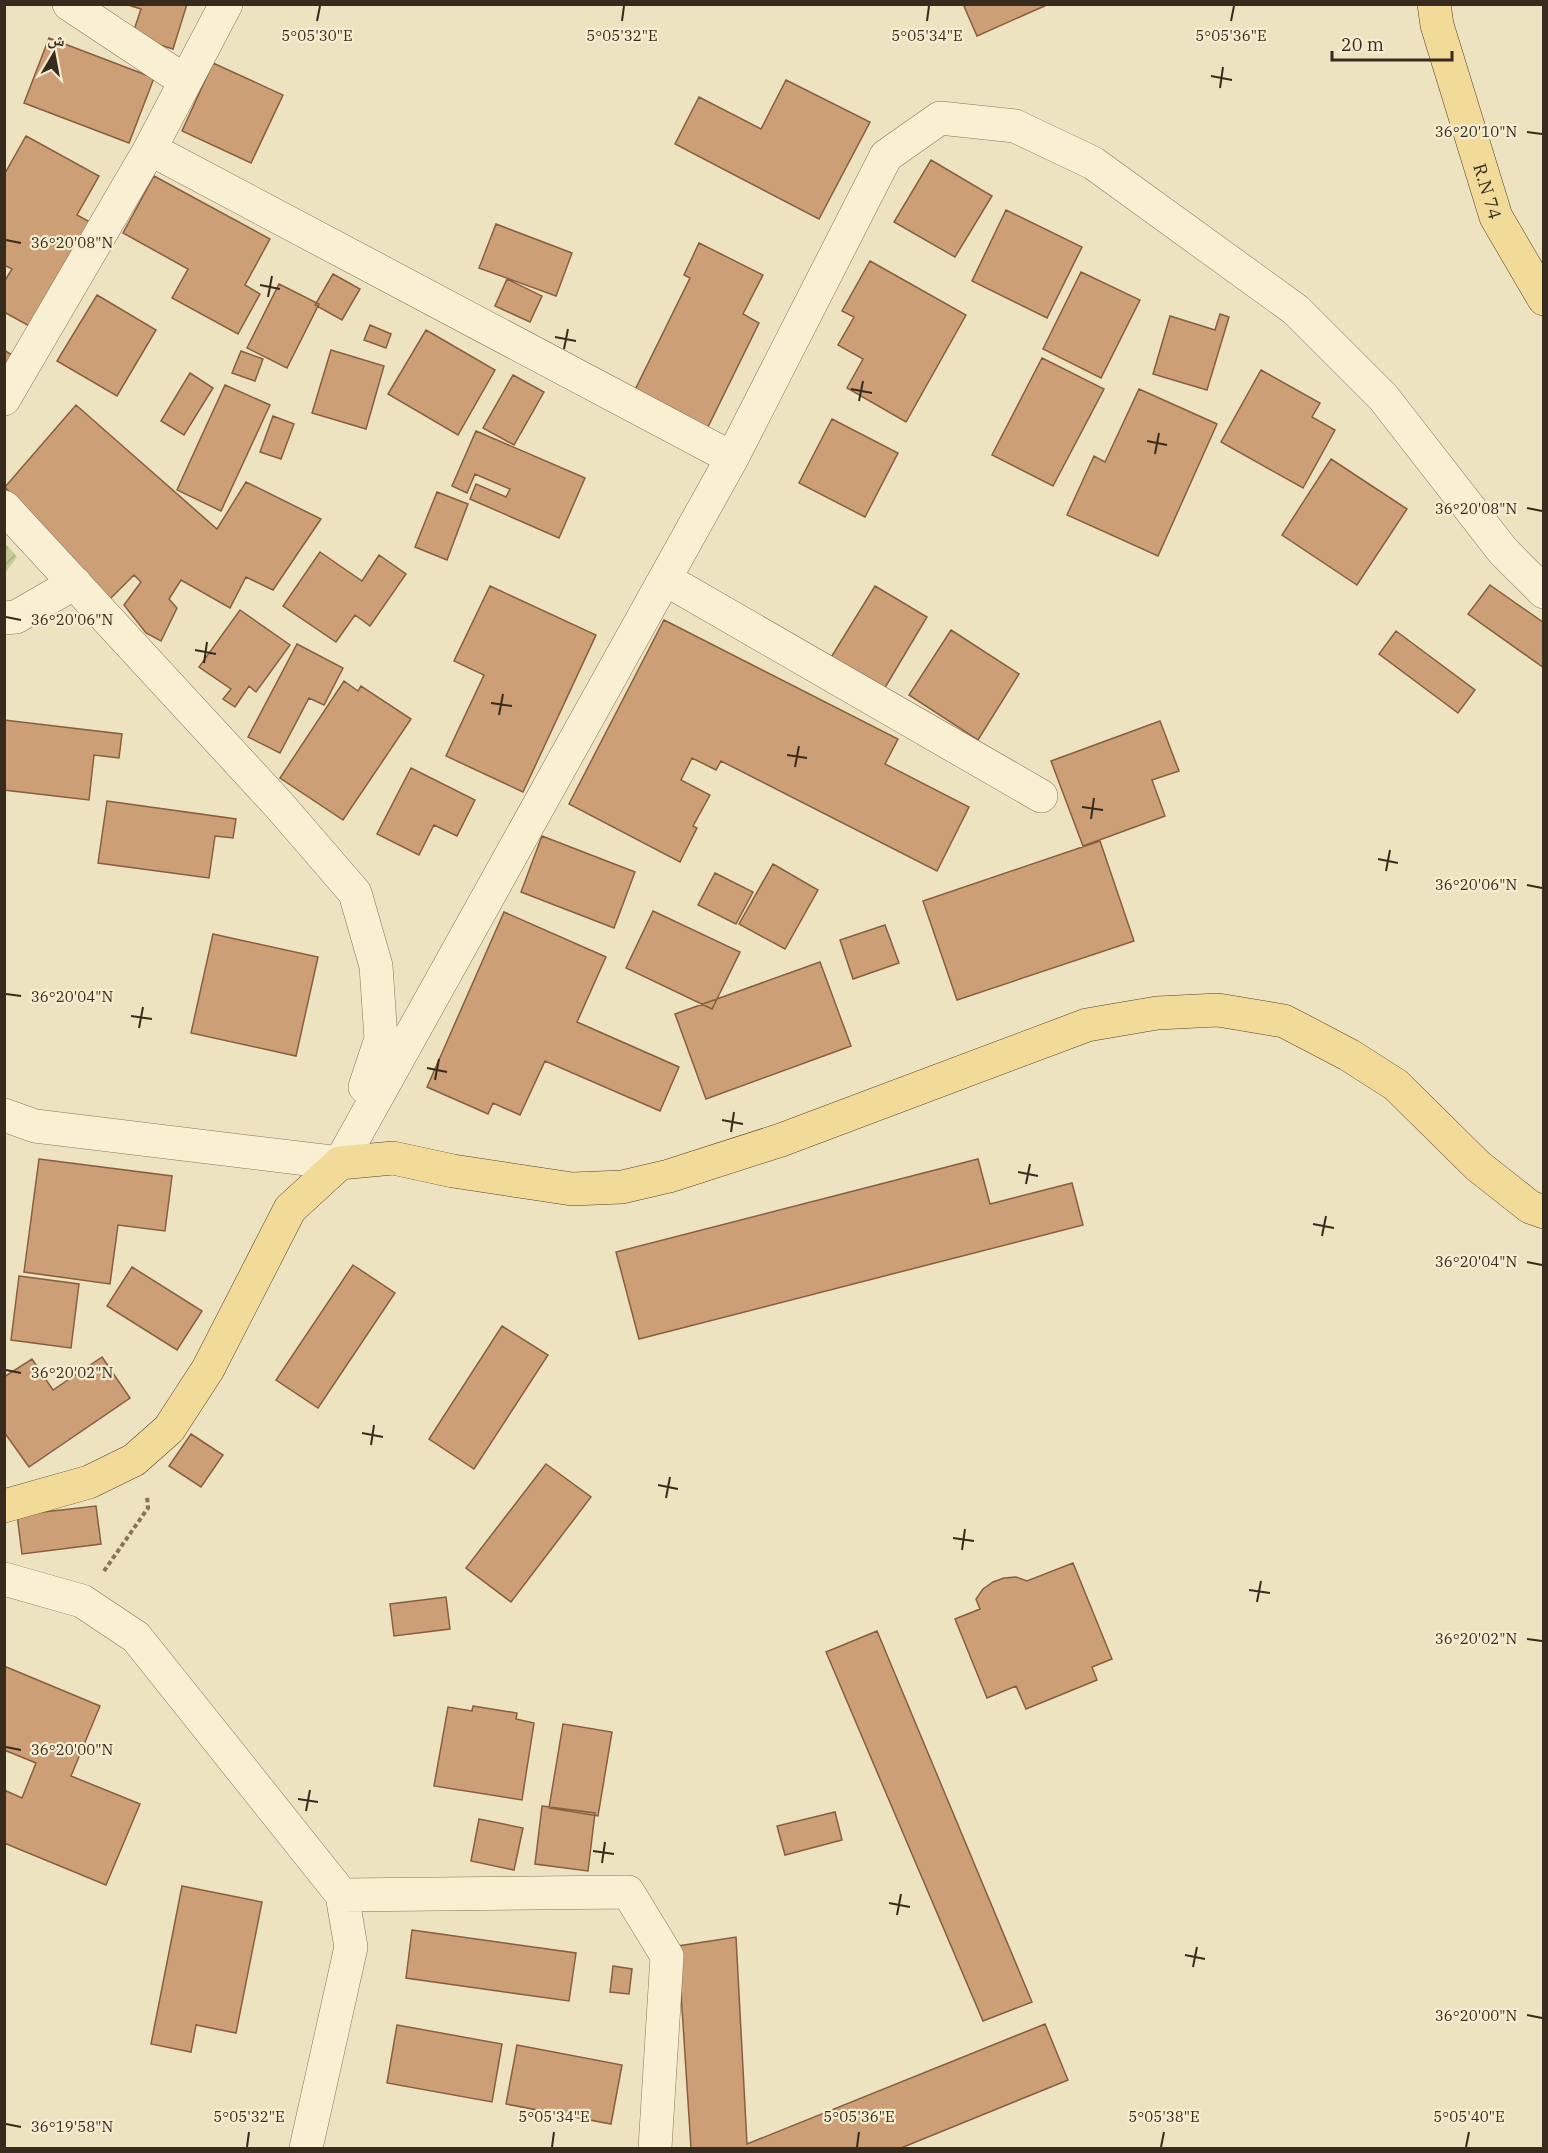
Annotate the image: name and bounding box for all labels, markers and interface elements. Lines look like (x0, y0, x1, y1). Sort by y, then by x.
north arrow (24, 24, 84, 84)
scale bar (1332, 24, 1452, 62)
text: 5°05'30"E (281, 26, 353, 45)
text: 5°05'32"E (586, 26, 658, 45)
text: 5°05'34"E (891, 26, 963, 45)
text: 5°05'36"E (1195, 26, 1267, 45)
text: ش (47, 28, 67, 51)
text: 20 m (1341, 33, 1384, 56)
text: 36°20'10"N (1435, 122, 1517, 141)
street label: R.N 74 (1469, 160, 1507, 222)
text: 36°20'08"N (31, 233, 113, 252)
text: 36°20'08"N (1435, 499, 1517, 518)
text: 36°20'06"N (31, 610, 113, 629)
text: 36°20'06"N (1435, 875, 1517, 894)
text: 36°20'04"N (31, 987, 113, 1006)
text: 36°20'04"N (1435, 1252, 1517, 1271)
text: 36°20'02"N (31, 1363, 113, 1382)
text: 36°20'02"N (1435, 1629, 1517, 1648)
text: 36°20'00"N (31, 1740, 113, 1759)
text: 36°20'00"N (1435, 2006, 1517, 2025)
text: 5°05'32"E (213, 2107, 285, 2126)
text: 5°05'34"E (518, 2107, 590, 2126)
text: 5°05'36"E (823, 2107, 895, 2126)
text: 5°05'38"E (1128, 2107, 1200, 2126)
text: 5°05'40"E (1433, 2107, 1505, 2126)
text: 36°19'58"N (31, 2117, 113, 2136)

